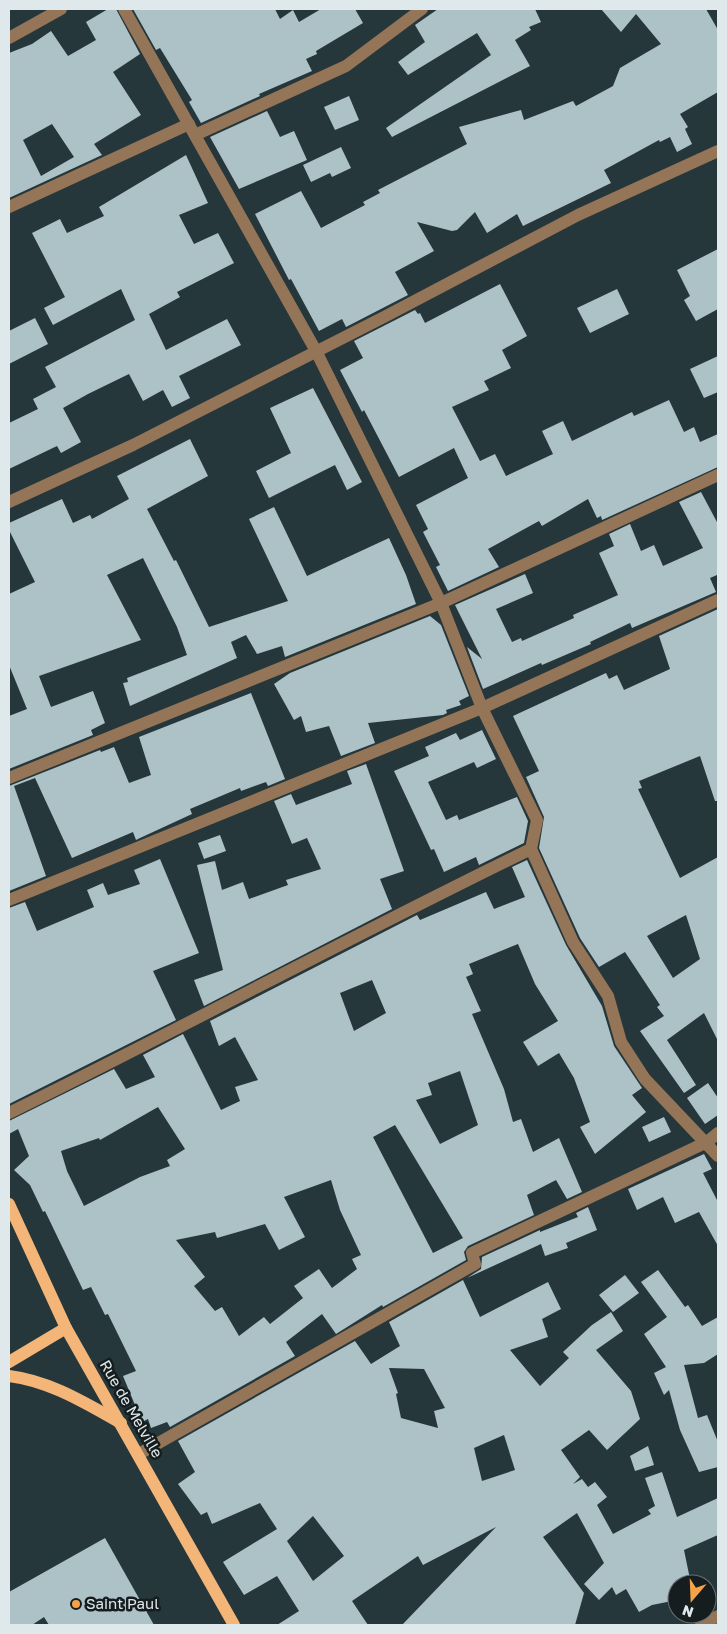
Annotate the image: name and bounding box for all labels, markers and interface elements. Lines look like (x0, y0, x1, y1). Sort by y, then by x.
street label: Rue de Melville (97, 1356, 167, 1461)
north arrow (667, 1574, 717, 1624)
place label: Saint Paul (86, 1594, 159, 1612)
marker: Saint Paul (70, 1598, 82, 1610)
text: N (680, 1602, 695, 1622)

